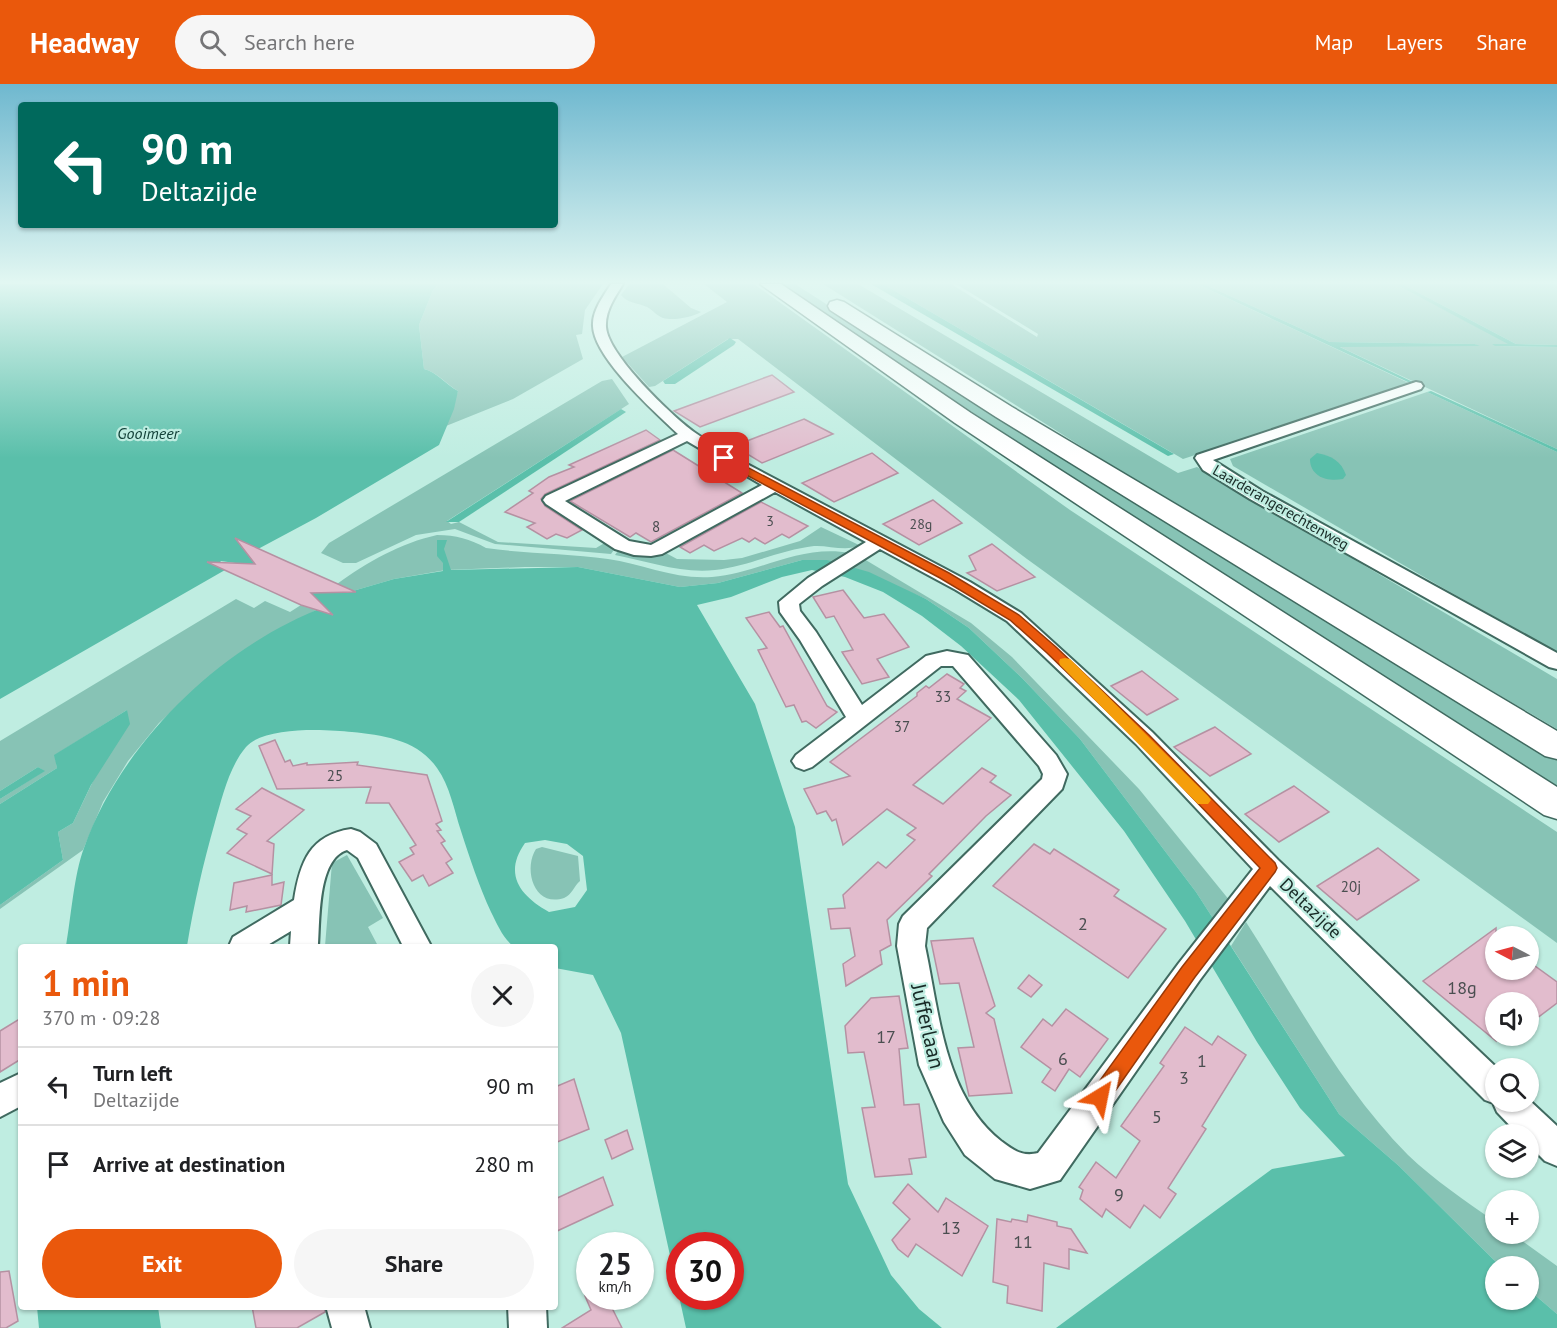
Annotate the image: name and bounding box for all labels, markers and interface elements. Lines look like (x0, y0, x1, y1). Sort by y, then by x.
search box (175, 15, 595, 69)
text: Headway (30, 24, 139, 61)
icon: search (196, 26, 229, 59)
text: Search here (244, 28, 355, 56)
text: Map (1315, 29, 1353, 56)
text: Layers (1386, 29, 1443, 56)
text: Share (1476, 29, 1527, 56)
text: 90 m (141, 121, 233, 176)
icon: left (42, 126, 120, 204)
text: Deltazijde (141, 174, 258, 208)
water label: Gooimeer (117, 423, 181, 443)
pin (698, 432, 749, 483)
icon: arrive (707, 441, 740, 474)
street label: Laarderangerechtenweg (1209, 460, 1353, 554)
house number: 3 (766, 512, 774, 530)
house number: 28g (910, 515, 932, 533)
house number: 8 (652, 517, 660, 536)
house number: 33 (935, 687, 951, 706)
house number: 37 (894, 717, 910, 736)
house number: 25 (327, 766, 343, 785)
street label: Deltazijde (1275, 873, 1347, 943)
house number: 20j (1341, 877, 1361, 896)
house number: 2 (1078, 912, 1088, 935)
north arrow (1485, 926, 1539, 980)
map controls (1485, 926, 1539, 1310)
text: 1 min (42, 959, 130, 1006)
button: close (471, 964, 534, 1027)
house number: 18g (1447, 976, 1477, 999)
street label: Jufferlaan (905, 980, 951, 1071)
button: sound (1485, 992, 1539, 1046)
text: 370 m · 09:28 (42, 1005, 160, 1031)
house number: 17 (876, 1025, 896, 1048)
house number: 6 (1058, 1047, 1068, 1070)
house number: 1 (1197, 1049, 1207, 1072)
button: search (1485, 1058, 1539, 1112)
text: Turn left (93, 1059, 173, 1087)
position arrow (1068, 1065, 1132, 1129)
house number: 3 (1179, 1066, 1189, 1089)
icon: left (42, 1070, 75, 1103)
text: 90 m (486, 1072, 534, 1100)
text: Deltazijde (93, 1087, 179, 1113)
house number: 5 (1152, 1105, 1162, 1128)
button: layers (1485, 1124, 1539, 1178)
icon: arrive (42, 1148, 75, 1181)
text: Arrive at destination (93, 1150, 285, 1178)
text: 280 m (474, 1150, 534, 1178)
house number: 9 (1114, 1183, 1124, 1206)
button: + (1485, 1190, 1539, 1244)
house number: 13 (941, 1216, 961, 1239)
button: Exit (42, 1229, 282, 1298)
button: Share (294, 1229, 534, 1298)
house number: 11 (1013, 1230, 1033, 1253)
speed limit sign: 30 (666, 1232, 744, 1310)
text: 25 (598, 1244, 632, 1283)
button: − (1485, 1256, 1539, 1310)
text: km/h (599, 1277, 631, 1296)

